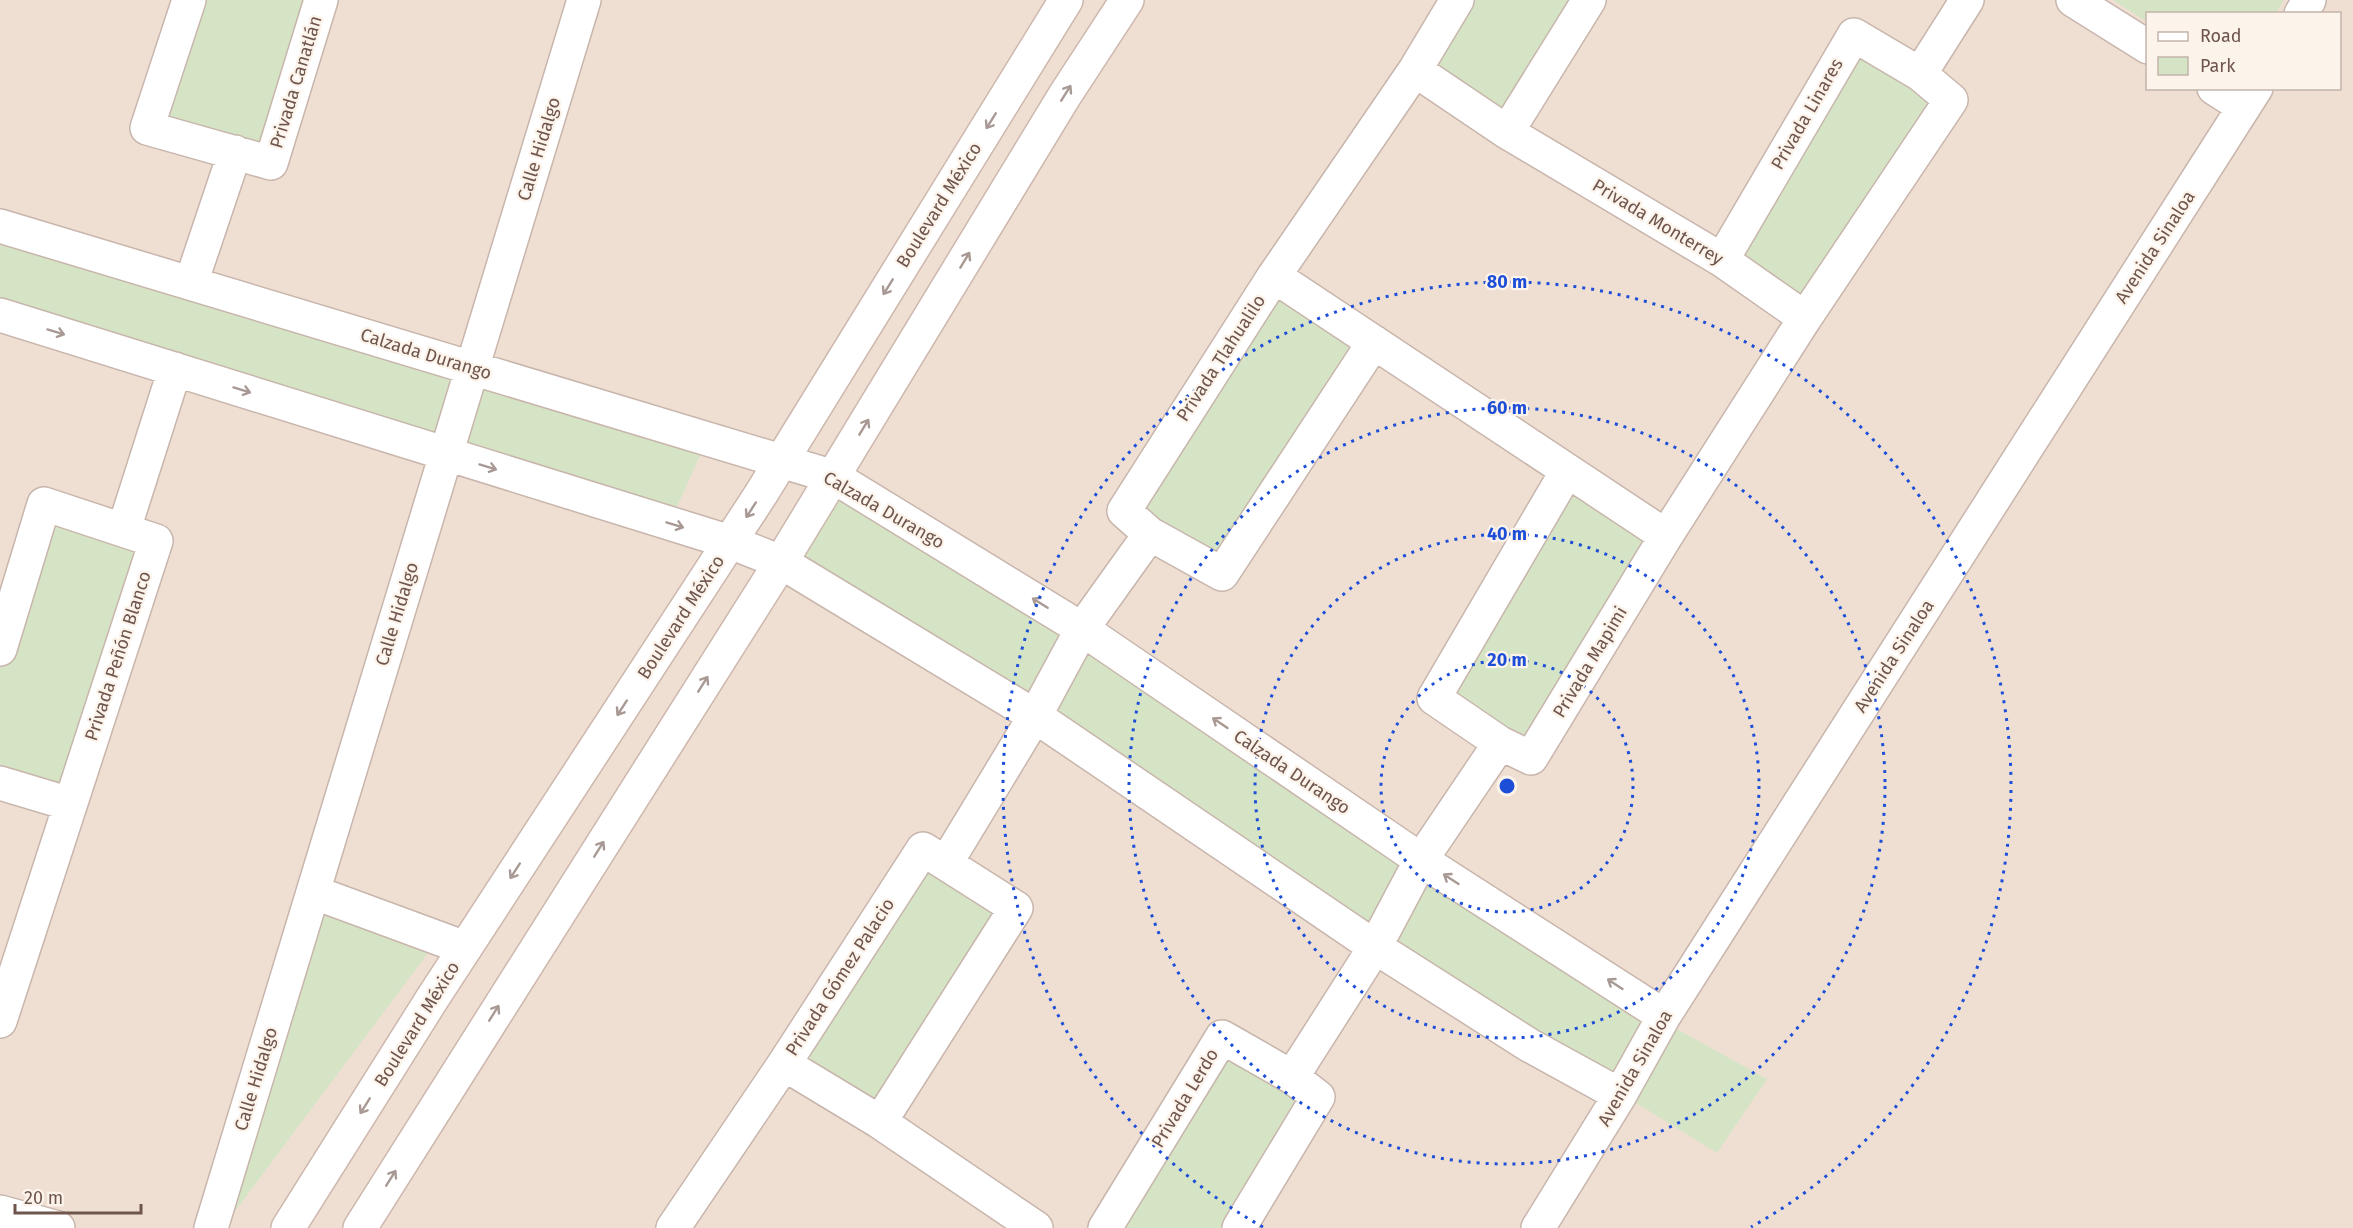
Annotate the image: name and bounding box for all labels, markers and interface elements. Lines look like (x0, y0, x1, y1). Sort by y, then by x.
legend (2146, 12, 2341, 90)
street label: Privada Canatlán (265, 13, 327, 151)
text: Road (2200, 25, 2242, 47)
street label: Privada Linares (1766, 54, 1848, 174)
text: Park (2200, 55, 2236, 77)
one-way arrow (1060, 85, 1073, 102)
street label: Calle Hidalgo (513, 95, 565, 203)
one-way arrow (985, 112, 997, 129)
street label: Boulevard México (892, 138, 986, 272)
street label: Privada Monterrey (1589, 174, 1728, 270)
street label: Avenida Sinaloa (2110, 186, 2200, 308)
one-way arrow (960, 252, 972, 269)
text: 80 m (1487, 271, 1527, 293)
one-way arrow (882, 278, 894, 295)
street label: Privada Tlahualilo (1172, 291, 1270, 425)
street label: Calzada Durango (358, 324, 494, 384)
one-way arrow (46, 327, 65, 338)
one-way arrow (232, 385, 251, 396)
text: 60 m (1487, 397, 1527, 419)
one-way arrow (859, 419, 871, 436)
one-way arrow (479, 462, 498, 473)
street label: Calzada Durango (820, 466, 948, 554)
one-way arrow (745, 501, 757, 517)
one-way arrow (665, 520, 684, 531)
text: 40 m (1487, 523, 1527, 545)
street label: Boulevard México (633, 551, 729, 683)
street label: Calle Hidalgo (371, 560, 423, 668)
street label: Privada Peñón Blanco (80, 568, 156, 744)
street label: Avenida Sinaloa (1849, 595, 1939, 717)
one-way arrow (1032, 597, 1049, 609)
street label: Privada Mapimi (1548, 602, 1632, 722)
text: 20 m (1487, 649, 1527, 671)
one-way arrow (698, 676, 710, 693)
one-way arrow (615, 699, 627, 716)
one-way arrow (1212, 717, 1228, 729)
street label: Calzada Durango (1229, 725, 1355, 819)
centre of rings (1497, 776, 1517, 796)
one-way arrow (592, 840, 605, 857)
one-way arrow (509, 863, 521, 879)
one-way arrow (1443, 873, 1460, 885)
street label: Privada Gómez Palacio (781, 894, 899, 1060)
street label: Boulevard México (370, 957, 464, 1091)
one-way arrow (1607, 978, 1624, 990)
one-way arrow (488, 1005, 500, 1022)
street label: Avenida Sinaloa (1593, 1006, 1677, 1130)
street label: Calle Hidalgo (230, 1025, 282, 1133)
street label: Privada Lerdo (1147, 1044, 1223, 1152)
one-way arrow (358, 1098, 371, 1115)
one-way arrow (385, 1170, 397, 1187)
scale bar (15, 1177, 141, 1215)
text: 20 m (24, 1187, 63, 1209)

